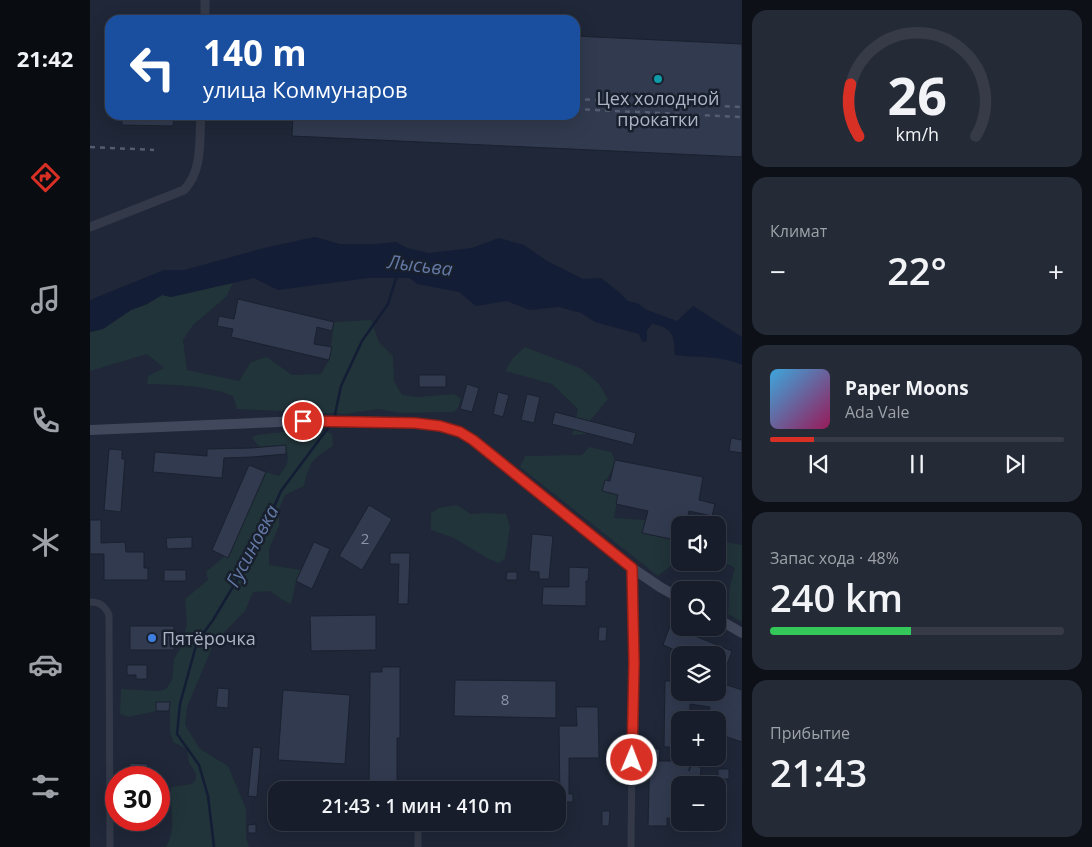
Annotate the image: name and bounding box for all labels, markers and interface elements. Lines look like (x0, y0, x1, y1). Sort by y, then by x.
text: 140 m (203, 29, 307, 76)
icon: left (120, 35, 185, 100)
text: 21:42 (17, 43, 73, 73)
text: 26 (887, 59, 947, 130)
marker: Цех холодной прокатки (652, 73, 664, 85)
text: улица Коммунаров (203, 74, 408, 104)
place label: Цех холодной прокатки (597, 86, 719, 131)
text: km/h (895, 122, 939, 146)
icon: directions (28, 160, 63, 195)
text: Климат (770, 220, 827, 242)
text: 22° (887, 244, 947, 296)
water label: Лысьва (385, 248, 454, 282)
text: − (770, 252, 786, 290)
text: + (1048, 252, 1064, 290)
icon: music (28, 282, 63, 317)
text: Paper Moons (845, 375, 969, 401)
pin (282, 400, 324, 442)
text: Ada Vale (845, 401, 909, 423)
icon: phone (28, 403, 63, 438)
icon: arrive (289, 407, 317, 435)
icon: previous (805, 450, 833, 478)
icon: pause (903, 450, 931, 478)
icon: next (1001, 450, 1029, 478)
water label: Гусиновка (220, 500, 285, 592)
map controls (671, 516, 726, 831)
button: sound (671, 516, 726, 571)
icon: climate (28, 525, 63, 560)
house number: 2 (361, 528, 369, 548)
text: Запас хода · 48% (770, 547, 899, 569)
text: 240 km (770, 571, 903, 623)
button: search (671, 581, 726, 636)
place label: Пятёрочка (162, 626, 256, 650)
marker: Пятёрочка (146, 632, 158, 644)
button: layers (671, 646, 726, 701)
icon: car (28, 647, 63, 682)
house number: 8 (501, 689, 509, 709)
button: + (671, 711, 726, 766)
text: Прибытие (770, 722, 850, 744)
position arrow (605, 733, 657, 785)
text: 21:43 (770, 746, 867, 798)
speed limit sign: 30 (105, 766, 170, 831)
icon: filters (28, 769, 63, 804)
button: − (671, 776, 726, 831)
text: 21:43 · 1 мин · 410 m (322, 793, 512, 819)

